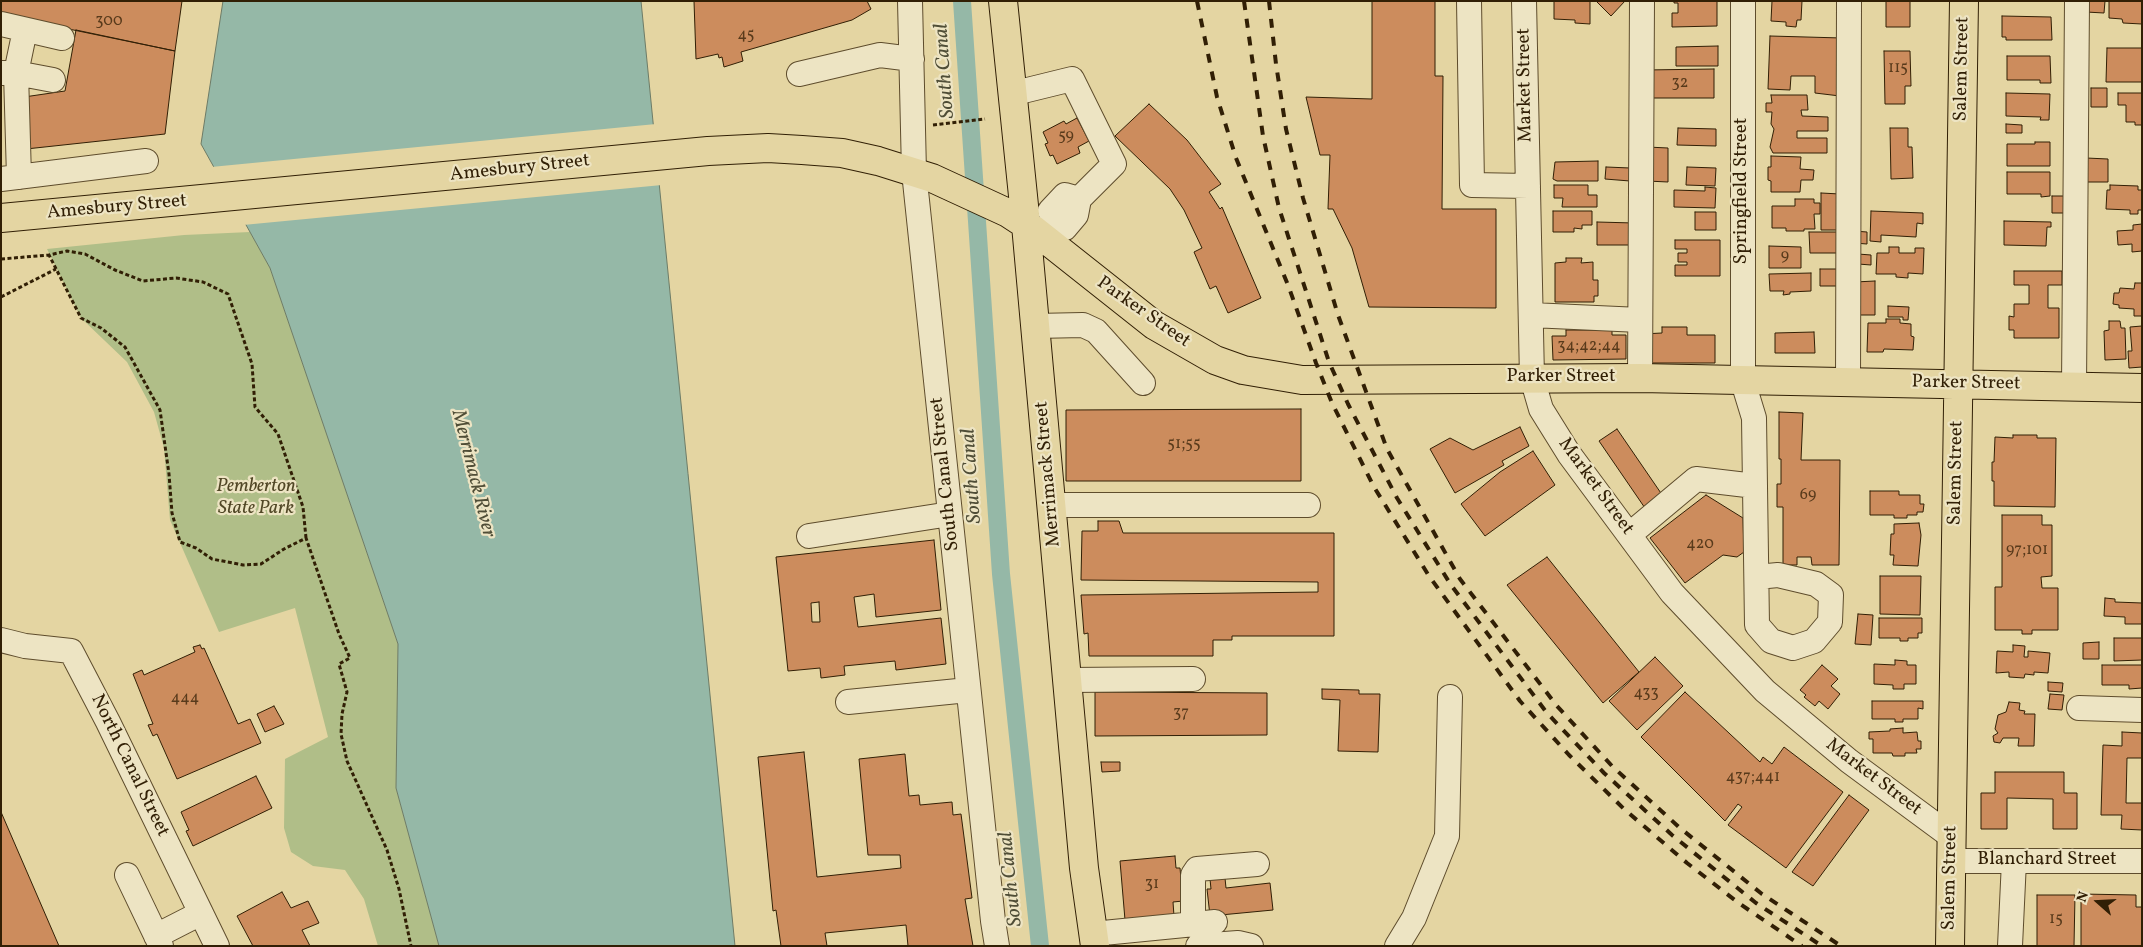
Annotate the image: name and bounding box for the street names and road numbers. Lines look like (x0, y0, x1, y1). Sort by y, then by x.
street label: Salem Street (1951, 16, 1975, 122)
street label: Market Street (1514, 28, 1538, 142)
street label: Springfield Street (1732, 117, 1754, 265)
street label: Amesbury Street (449, 150, 591, 188)
street label: Amesbury Street (46, 191, 188, 225)
street label: Parker Street (1092, 272, 1194, 354)
street label: Parker Street (1506, 367, 1616, 389)
street label: Parker Street (1911, 372, 2021, 396)
street label: South Canal Street (927, 396, 965, 552)
street label: Merrimack Street (1031, 400, 1067, 548)
street label: Salem Street (1945, 420, 1969, 526)
street label: Market Street (1552, 434, 1638, 540)
street label: North Canal Street (85, 691, 173, 841)
street label: Market Street (1820, 734, 1926, 822)
street label: Salem Street (1939, 825, 1963, 931)
street label: Blanchard Street (1977, 850, 2117, 872)

